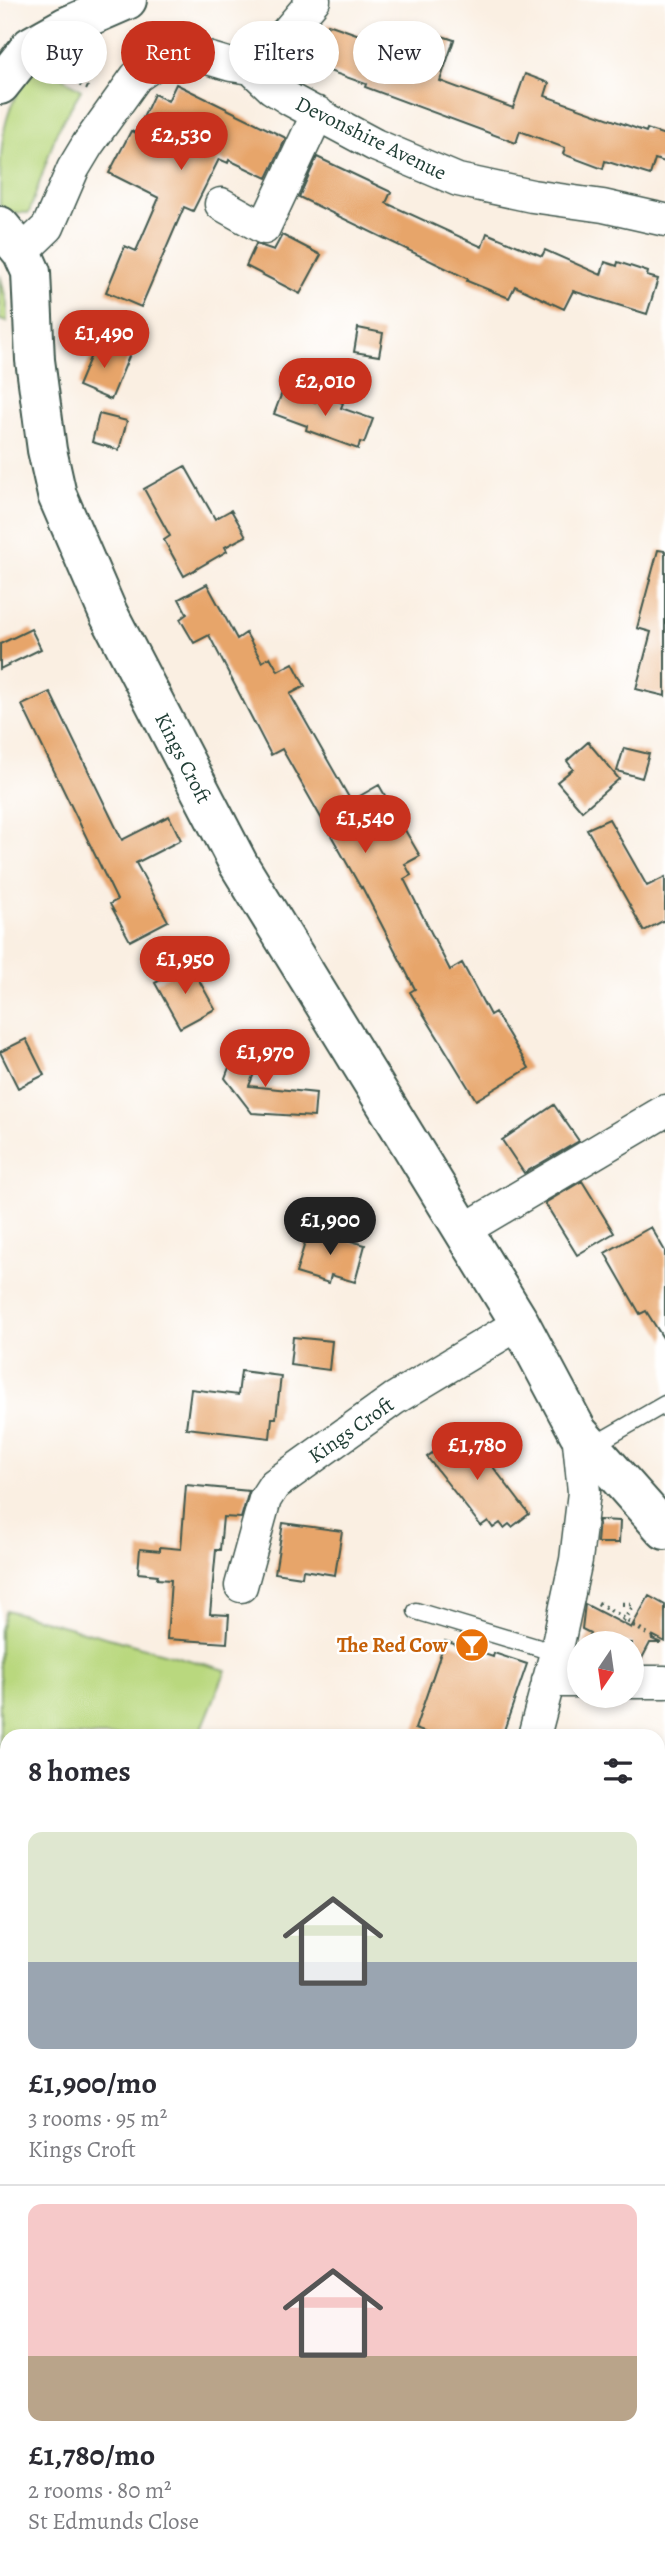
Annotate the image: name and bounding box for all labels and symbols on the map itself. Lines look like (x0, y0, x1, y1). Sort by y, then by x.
street label: Devonshire Avenue (291, 89, 451, 187)
pin: £2,530 (124, 113, 238, 172)
pin: £1,490 (47, 310, 161, 370)
pin: £2,010 (268, 358, 382, 418)
street label: Kings Croft (148, 708, 218, 808)
pin: £1,540 (308, 796, 422, 855)
pin: £1,950 (128, 936, 242, 996)
pin: £1,970 (208, 1030, 322, 1089)
pin: £1,900 (273, 1198, 387, 1257)
street label: Kings Croft (303, 1390, 399, 1470)
pin: £1,780 (420, 1422, 534, 1482)
bar icon: The Red Cow (453, 1626, 491, 1664)
place label: The Red Cow (337, 1631, 449, 1659)
north arrow (567, 1631, 644, 1708)

